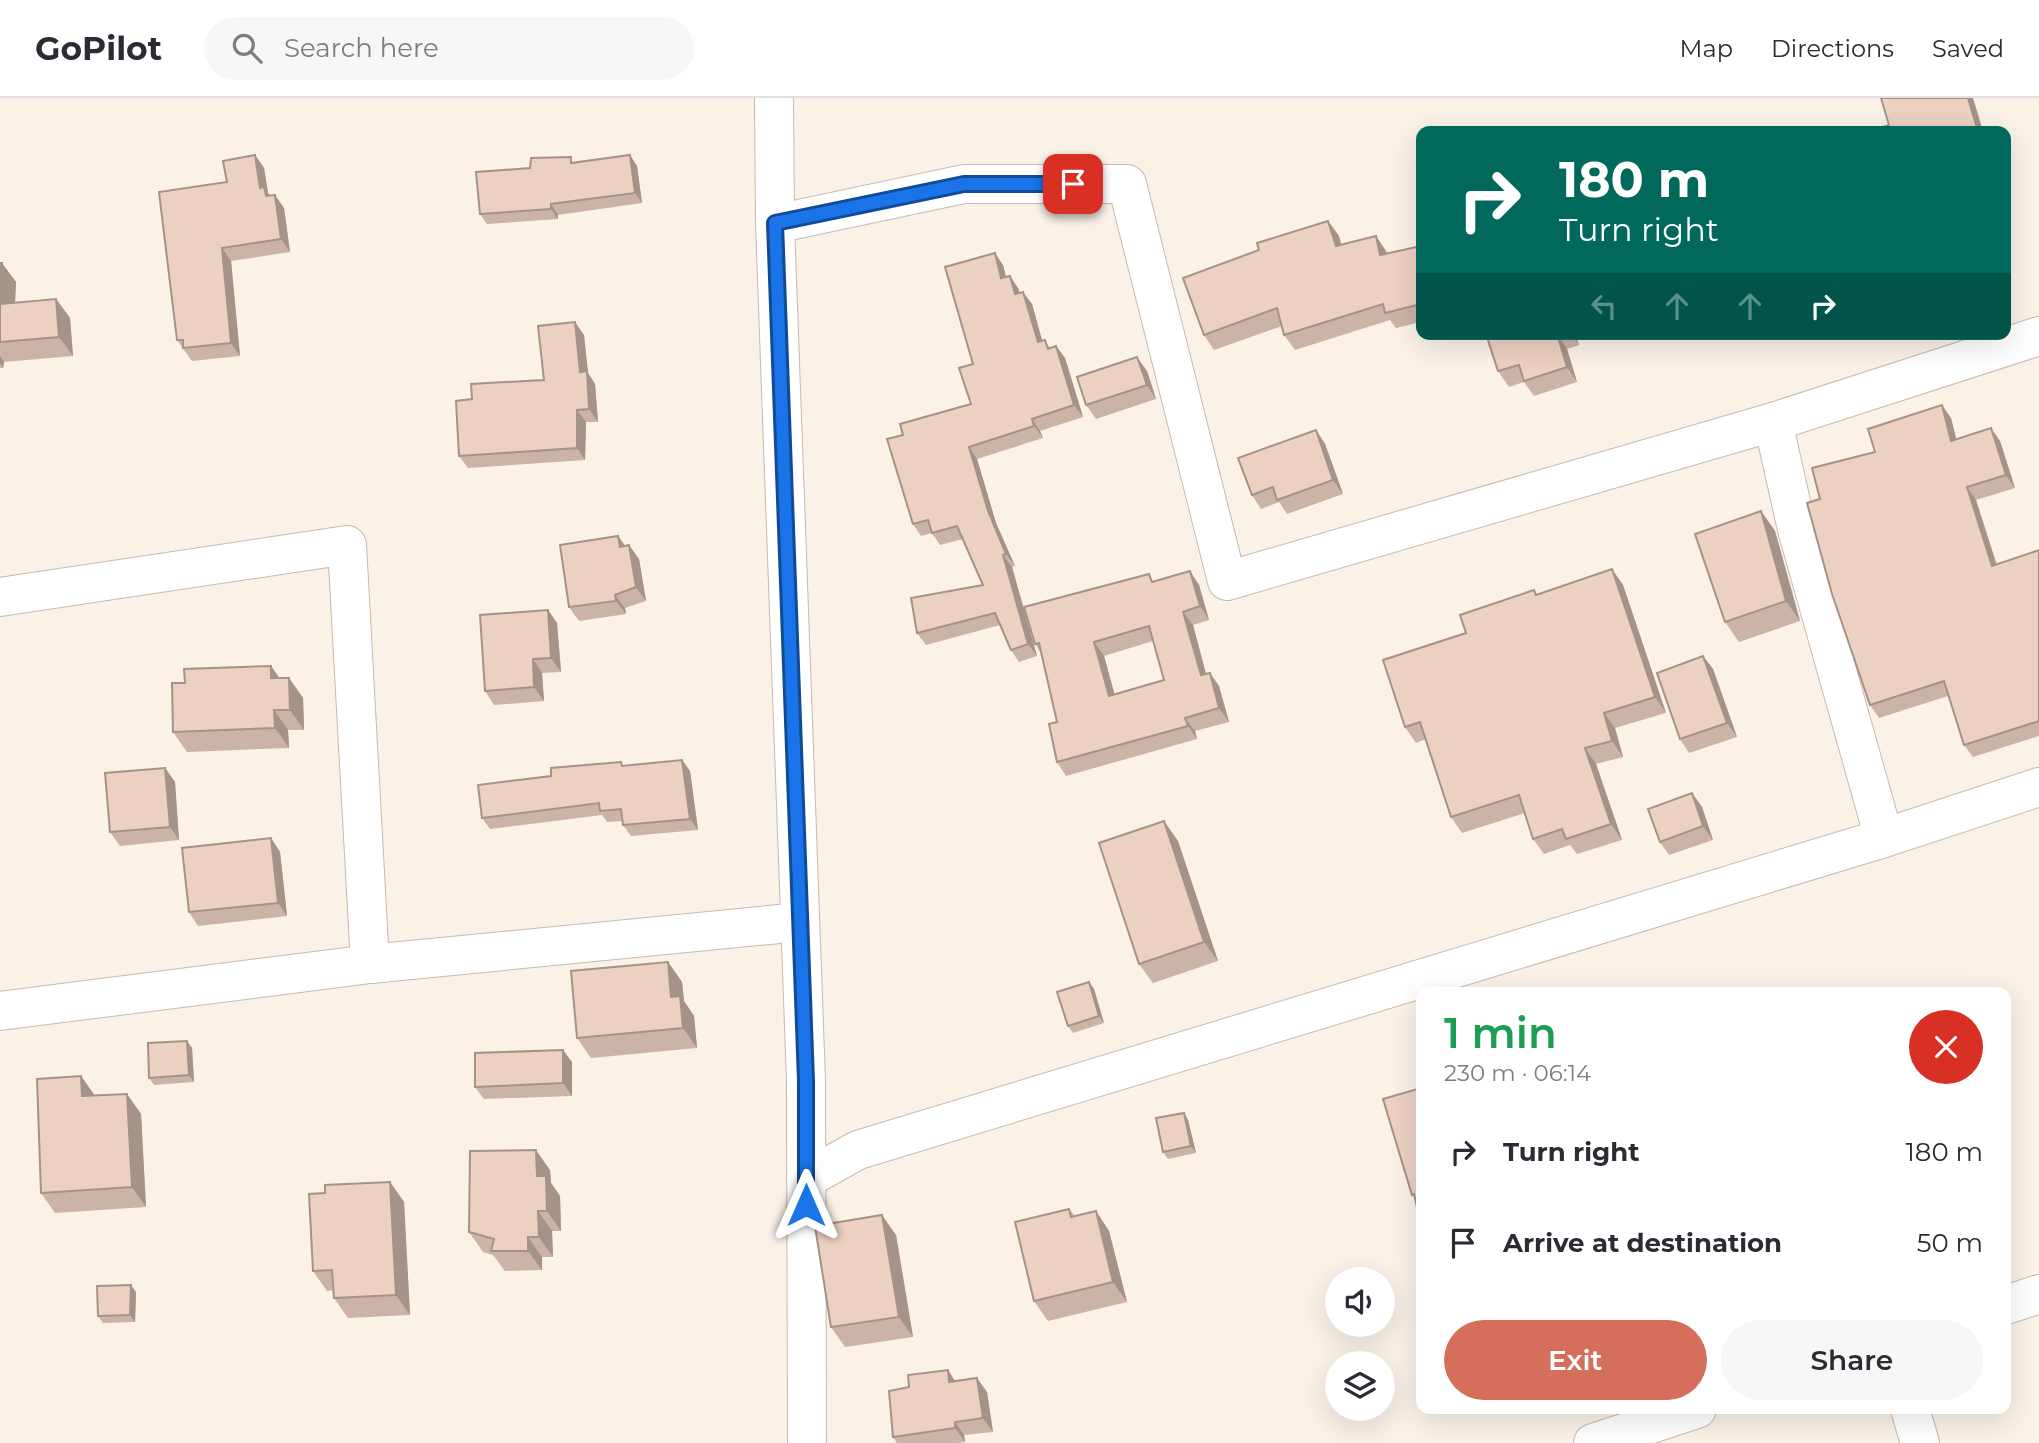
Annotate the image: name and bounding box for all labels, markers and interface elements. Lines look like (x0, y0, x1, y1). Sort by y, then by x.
search box (204, 17, 694, 80)
text: GoPilot (35, 28, 162, 68)
icon: search (228, 29, 266, 67)
text: Search here (284, 32, 439, 64)
text: Map (1680, 34, 1733, 63)
text: Directions (1771, 34, 1894, 63)
text: Saved (1932, 34, 2004, 63)
text: 180 m (1559, 150, 1709, 209)
pin (1043, 154, 1103, 214)
icon: right (1444, 154, 1535, 245)
icon: arrive (1054, 165, 1092, 203)
text: Turn right (1559, 210, 1719, 249)
icon: left (1585, 287, 1623, 325)
icon: ahead (1658, 287, 1696, 325)
icon: ahead (1731, 287, 1769, 325)
icon: right (1804, 287, 1842, 325)
text: 1 min (1444, 1007, 1557, 1059)
button: close (1909, 1010, 1983, 1084)
text: 230 m · 06:14 (1444, 1059, 1591, 1087)
icon: right (1444, 1133, 1482, 1171)
text: Turn right (1503, 1136, 1639, 1168)
text: 180 m (1905, 1136, 1983, 1168)
position arrow (769, 1168, 843, 1242)
icon: arrive (1444, 1224, 1482, 1262)
text: Arrive at destination (1503, 1227, 1782, 1259)
text: 50 m (1917, 1227, 1983, 1259)
map controls (1325, 1267, 1395, 1421)
button: sound (1325, 1267, 1395, 1337)
button: Exit (1444, 1320, 1707, 1400)
button: Share (1721, 1320, 1983, 1400)
button: layers (1325, 1351, 1395, 1421)

